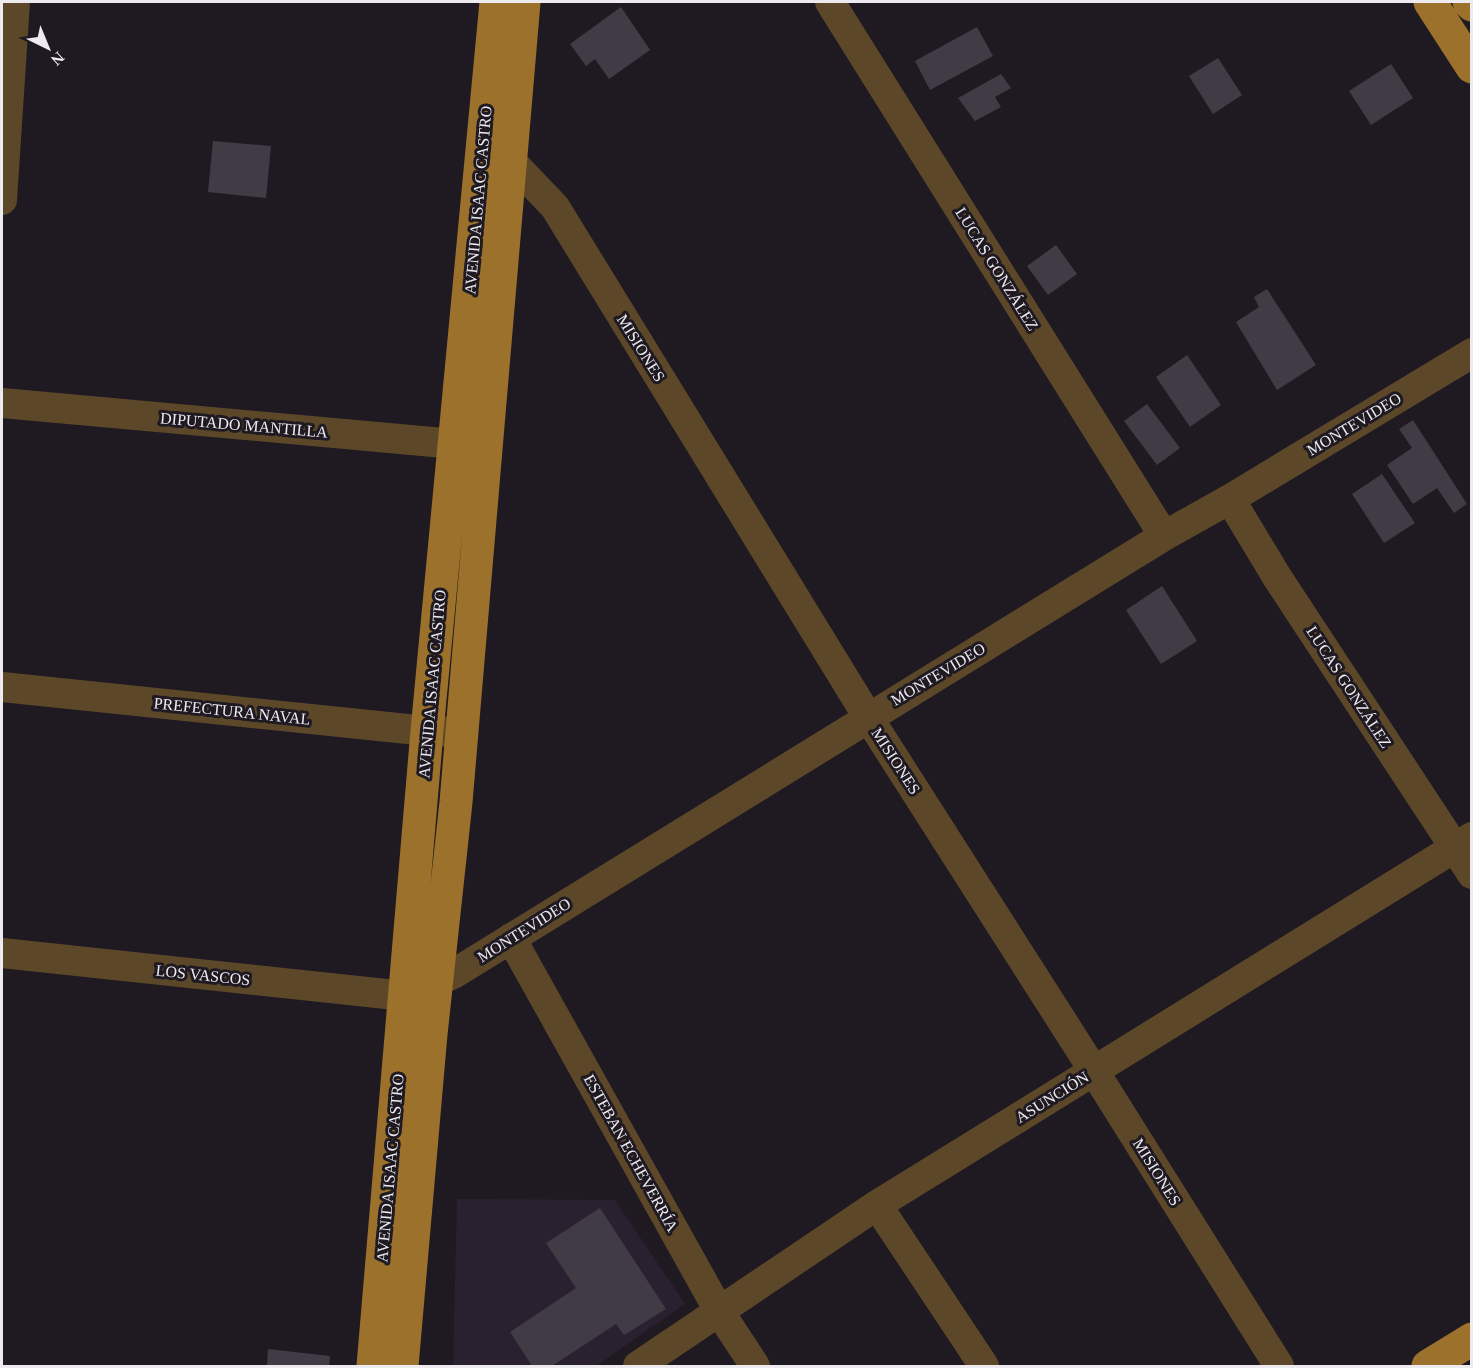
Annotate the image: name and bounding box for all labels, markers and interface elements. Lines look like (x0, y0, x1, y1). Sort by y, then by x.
north arrow (18, 18, 78, 78)
text: N (48, 48, 68, 69)
street label: AVENIDA ISAAC CASTRO (461, 105, 495, 295)
street label: LUCAS GONZÁLEZ (952, 204, 1043, 334)
street label: MISIONES (614, 311, 668, 385)
street label: MONTEVIDEO (1304, 389, 1404, 459)
street label: DIPUTADO MANTILLA (160, 409, 329, 441)
street label: AVENIDA ISAAC CASTRO (415, 589, 449, 779)
street label: LUCAS GONZÁLEZ (1303, 622, 1396, 751)
street label: MONTEVIDEO (888, 639, 988, 709)
street label: PREFECTURA NAVAL (153, 694, 311, 728)
street label: MISIONES (868, 725, 924, 797)
street label: MONTEVIDEO (474, 895, 574, 965)
street label: LOS VASCOS (155, 962, 251, 988)
street label: ASUNCIÓN (1012, 1067, 1092, 1126)
street label: ESTEBAN ECHEVERRÍA (581, 1071, 683, 1235)
street label: AVENIDA ISAAC CASTRO (373, 1073, 407, 1263)
street label: MISIONES (1130, 1135, 1184, 1209)

